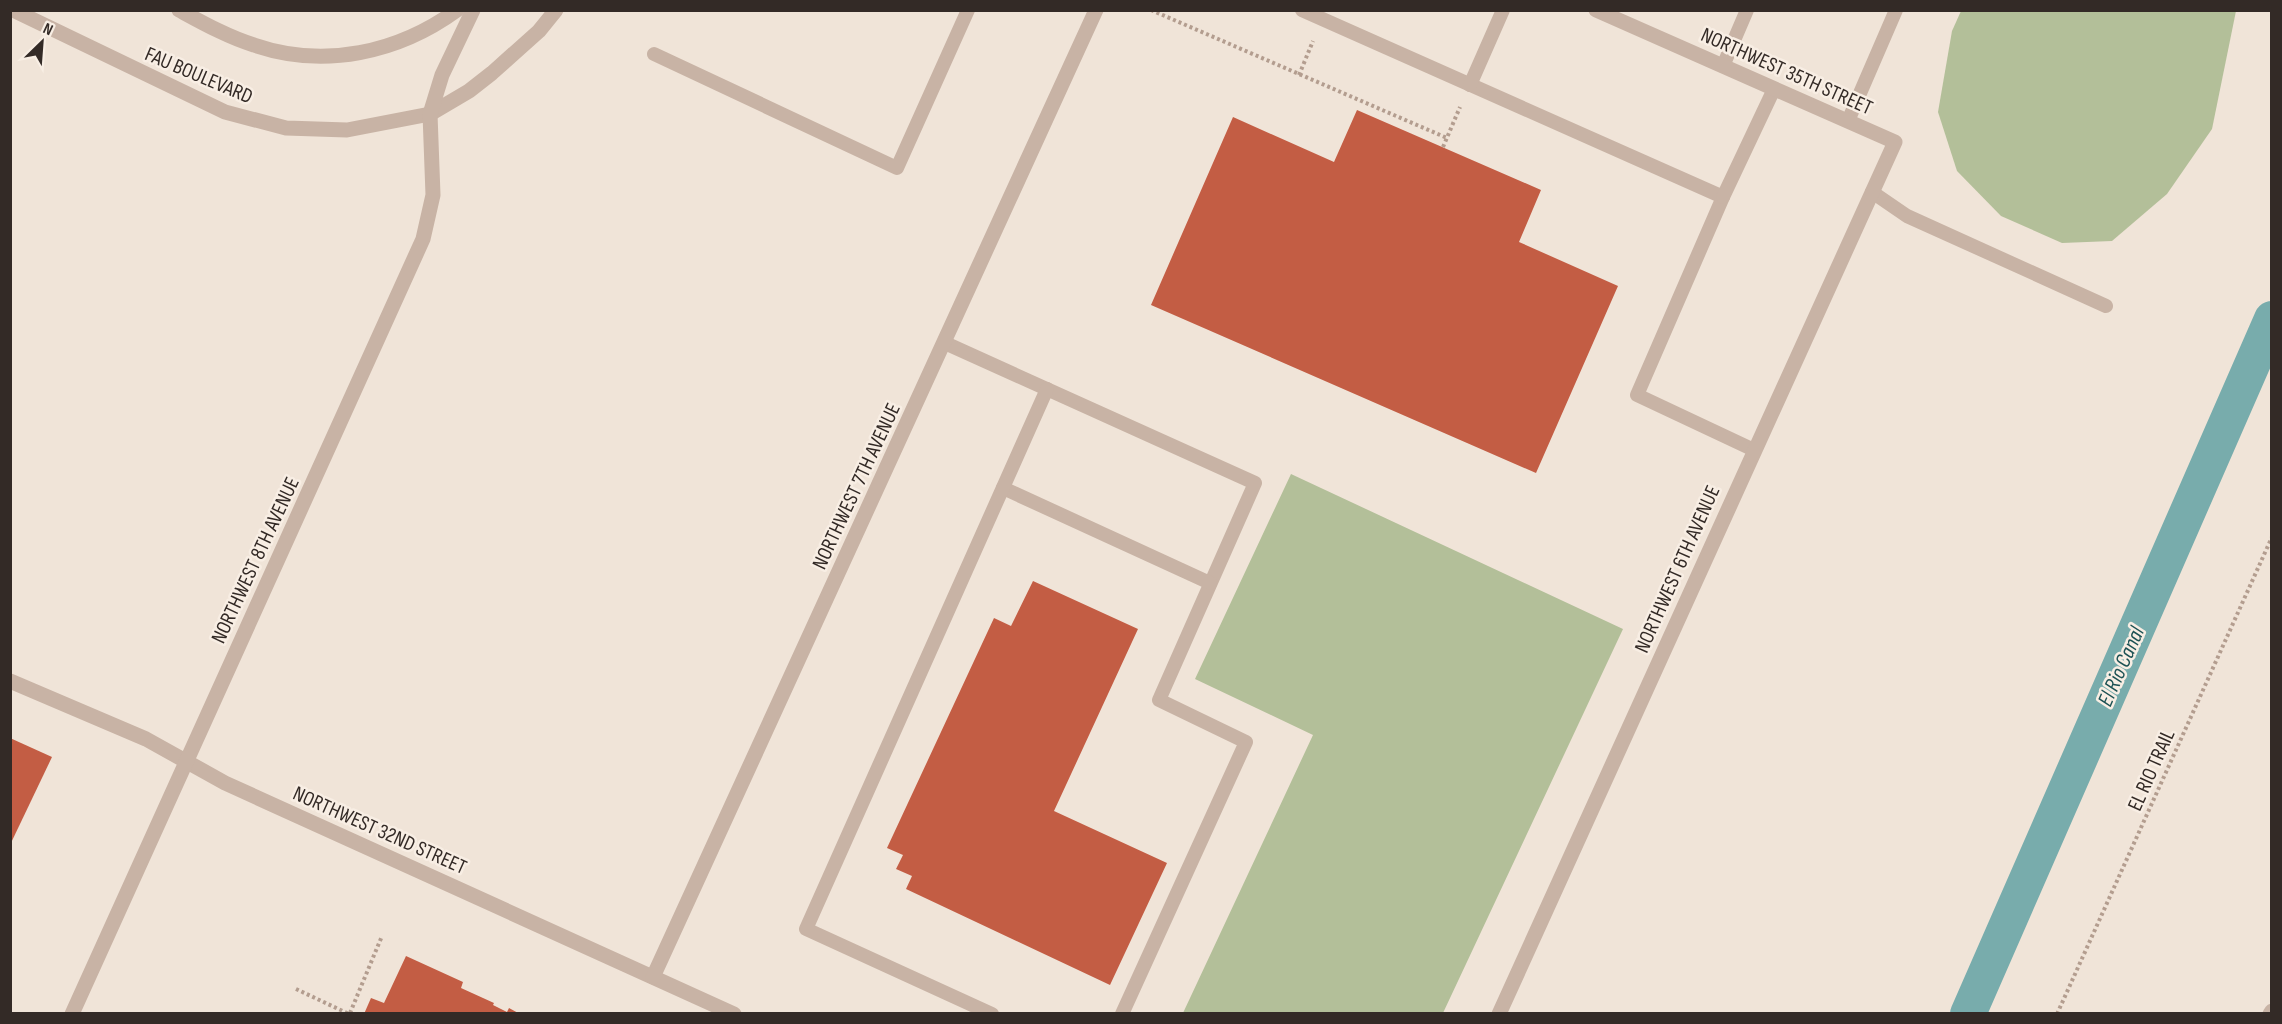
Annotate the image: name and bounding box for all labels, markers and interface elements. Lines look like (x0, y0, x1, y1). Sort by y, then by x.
north arrow (12, 12, 72, 72)
text: N (40, 19, 56, 40)
street label: NORTHWEST 35TH STREET (1697, 22, 1877, 121)
street label: FAU BOULEVARD (141, 42, 257, 109)
street label: NORTHWEST 7TH AVENUE (807, 399, 906, 573)
street label: NORTHWEST 8TH AVENUE (206, 473, 305, 647)
street label: NORTHWEST 6TH AVENUE (1629, 482, 1726, 657)
water label: El Rio Canal (2092, 622, 2151, 710)
street label: EL RIO TRAIL (2122, 725, 2181, 815)
street label: NORTHWEST 32ND STREET (289, 781, 471, 880)

